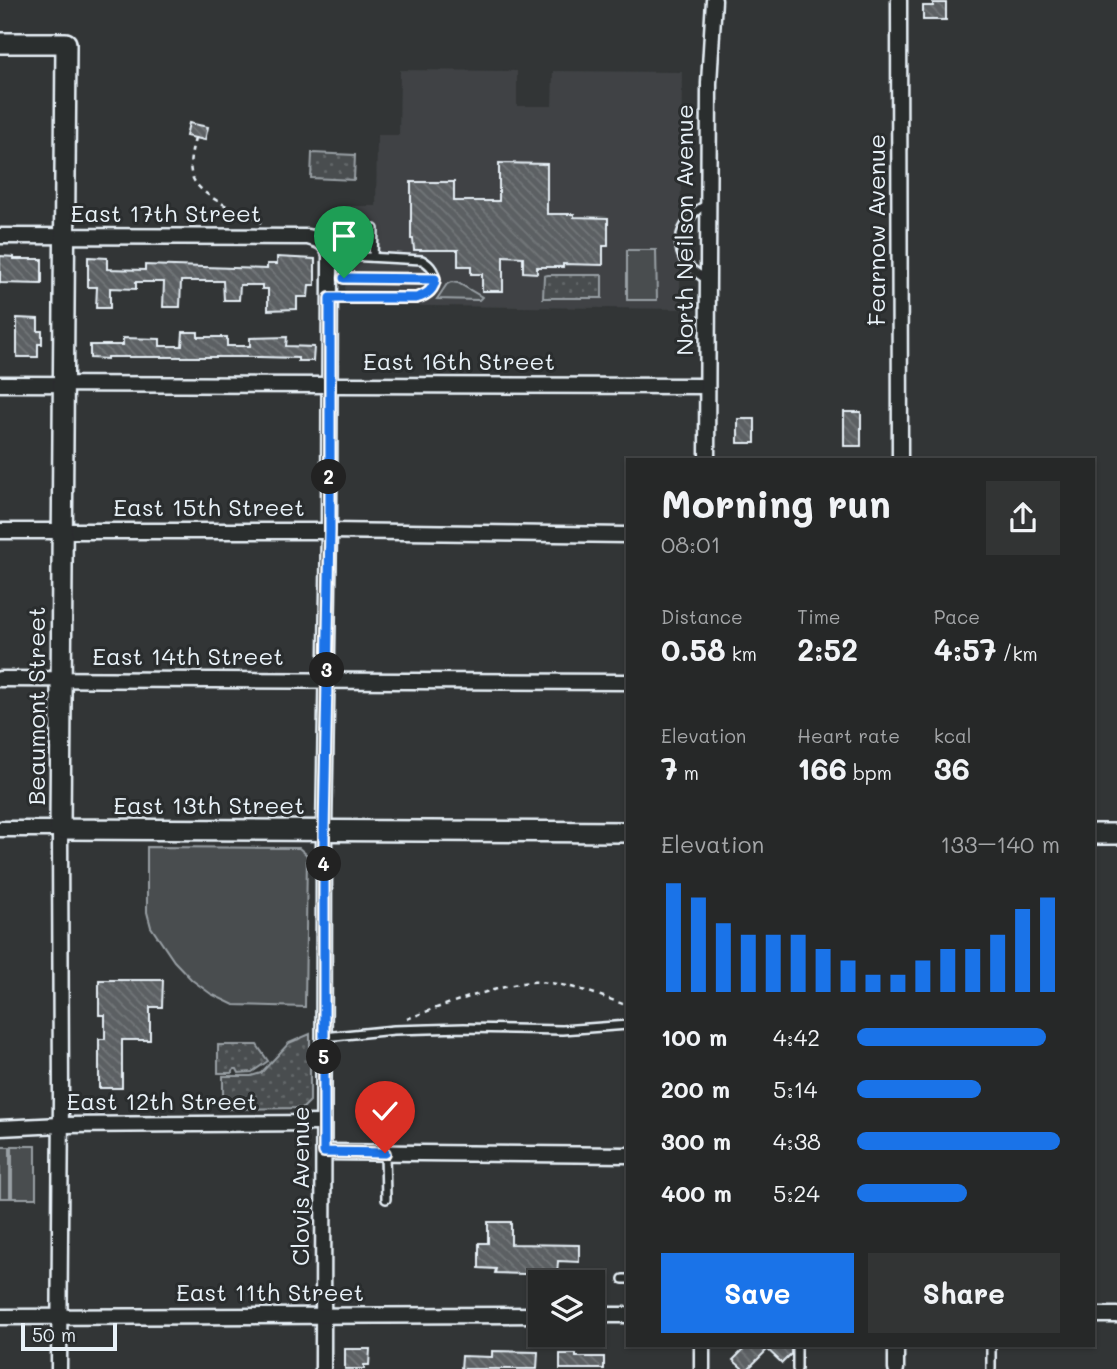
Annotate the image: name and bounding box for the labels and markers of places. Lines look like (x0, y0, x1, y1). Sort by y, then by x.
pin (314, 206, 374, 278)
pin: 2 (312, 460, 346, 494)
pin: 3 (310, 652, 344, 688)
pin: 4 (306, 846, 342, 882)
pin: 5 (306, 1040, 342, 1074)
pin (355, 1081, 415, 1153)

